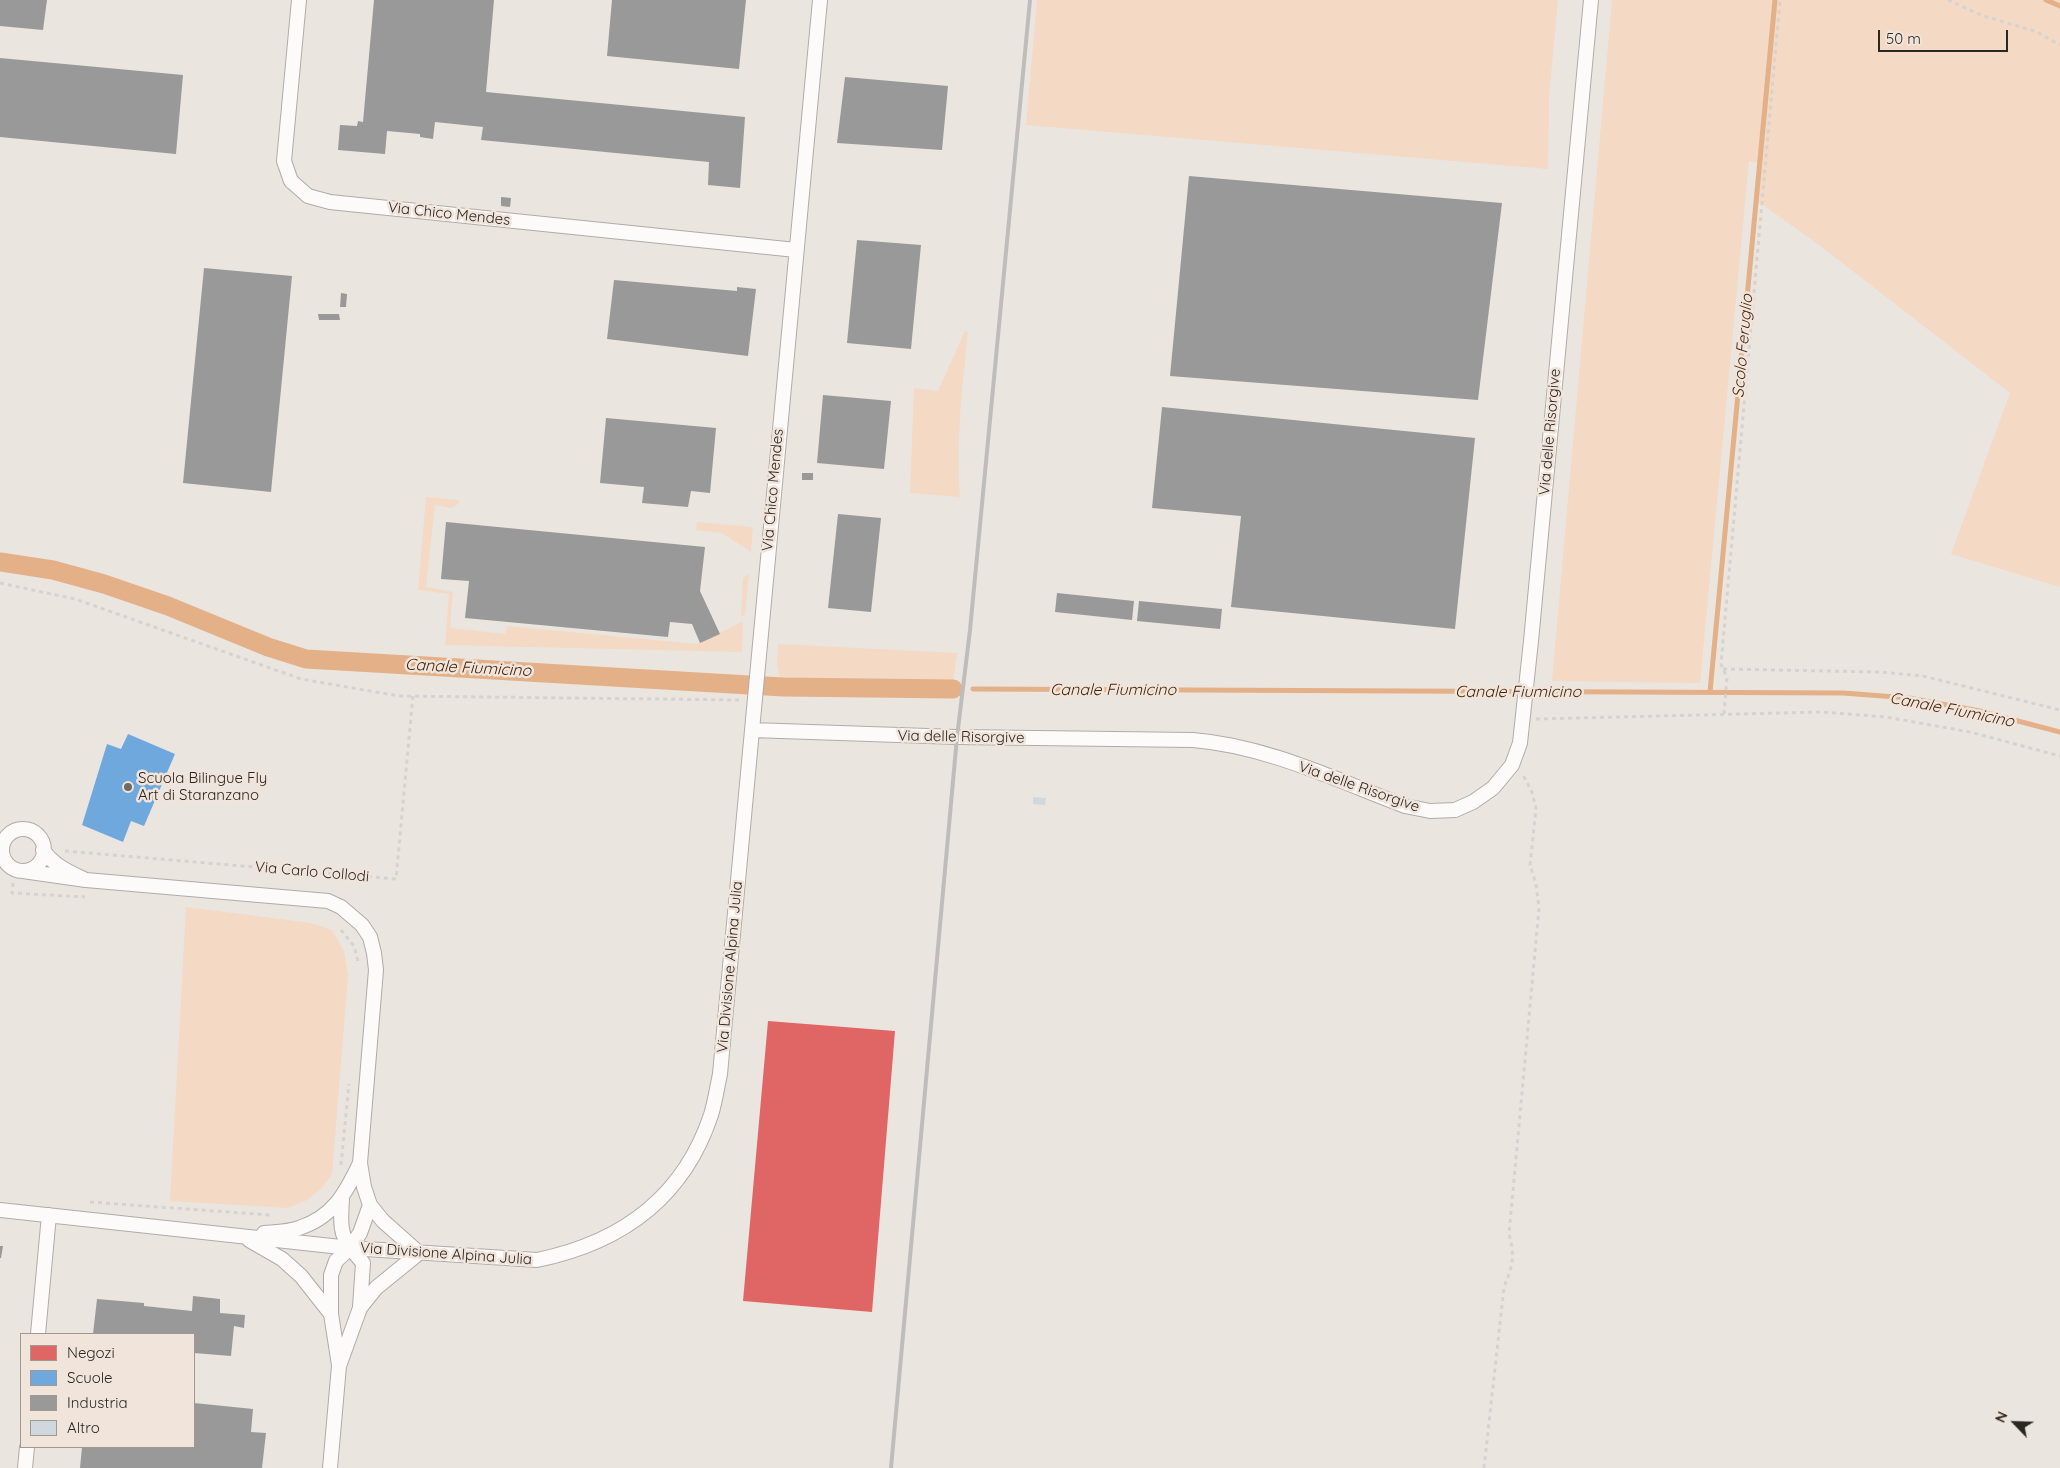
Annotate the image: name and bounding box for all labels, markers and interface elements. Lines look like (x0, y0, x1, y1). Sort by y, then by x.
scale bar (1880, 20, 2010, 52)
text: 50 m (1886, 29, 1921, 48)
street label: Via Chico Mendes (387, 199, 511, 229)
water label: Scolo Feruglio (1729, 293, 1757, 399)
street label: Via delle Risorgive (1535, 368, 1565, 496)
street label: Via Chico Mendes (759, 428, 787, 552)
water label: Canale Fiumicino (404, 655, 532, 681)
water label: Canale Fiumicino (1050, 680, 1176, 700)
water label: Canale Fiumicino (1455, 682, 1581, 702)
water label: Canale Fiumicino (1888, 689, 2016, 731)
street label: Via delle Risorgive (897, 727, 1025, 747)
street label: Via delle Risorgive (1296, 758, 1422, 816)
place label: Scuola Bilingue Fly Art di Staranzano (138, 769, 267, 804)
marker: Scuola Bilingue Fly Art di Staranzano (122, 781, 134, 793)
street label: Via Carlo Collodi (254, 858, 370, 886)
street label: Via Divisione Alpina Julia (714, 880, 746, 1054)
street label: Via Divisione Alpina Julia (359, 1239, 533, 1269)
legend (20, 1333, 195, 1448)
text: Negozi (67, 1343, 115, 1362)
text: Scuole (67, 1368, 113, 1387)
text: Industria (67, 1393, 127, 1412)
north arrow (1990, 1398, 2040, 1448)
text: N (1991, 1409, 2012, 1425)
text: Altro (67, 1418, 100, 1437)

